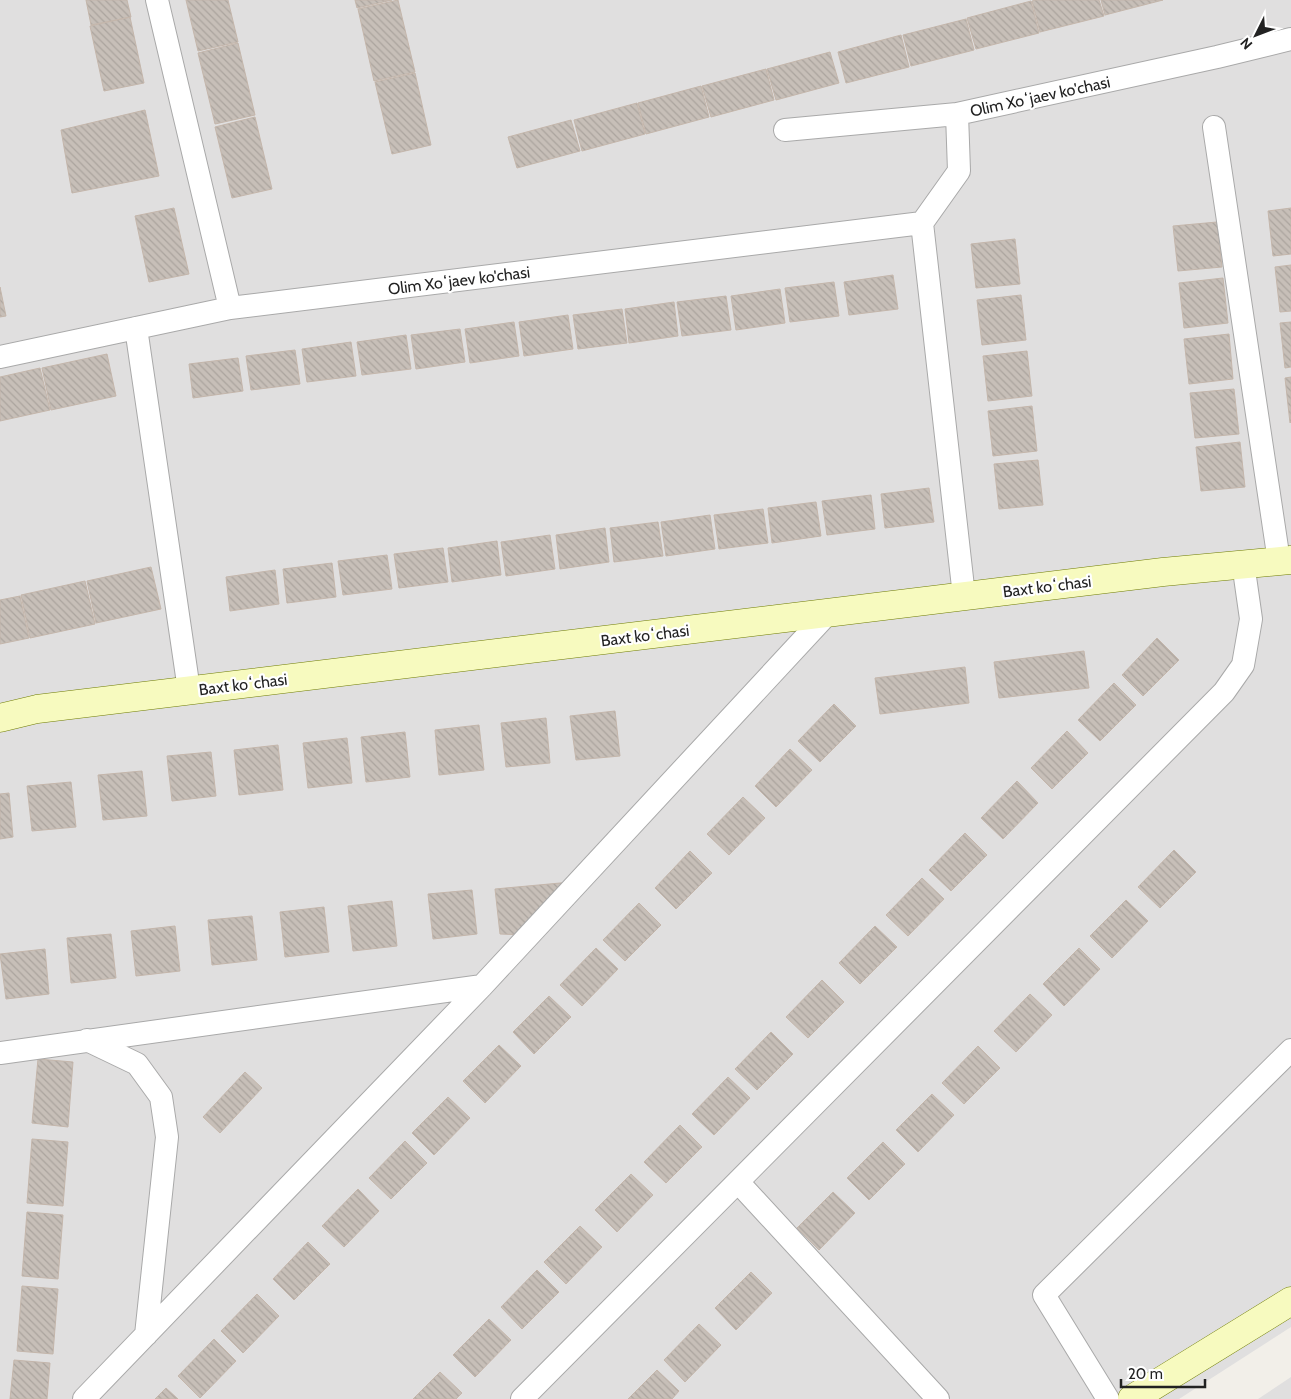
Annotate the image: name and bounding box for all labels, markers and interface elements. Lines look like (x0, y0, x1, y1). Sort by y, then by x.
north arrow (1231, 10, 1281, 60)
text: N (1236, 34, 1256, 53)
street label: Olim Xoʻjaev ko'chasi (968, 72, 1112, 121)
street label: Olim Xoʻjaev ko'chasi (387, 262, 531, 299)
street label: Baxt koʻchasi (1002, 572, 1092, 601)
street label: Baxt koʻchasi (600, 621, 690, 650)
street label: Baxt koʻchasi (198, 670, 288, 699)
scale bar (1121, 1356, 1205, 1388)
text: 20 m (1128, 1365, 1163, 1383)

